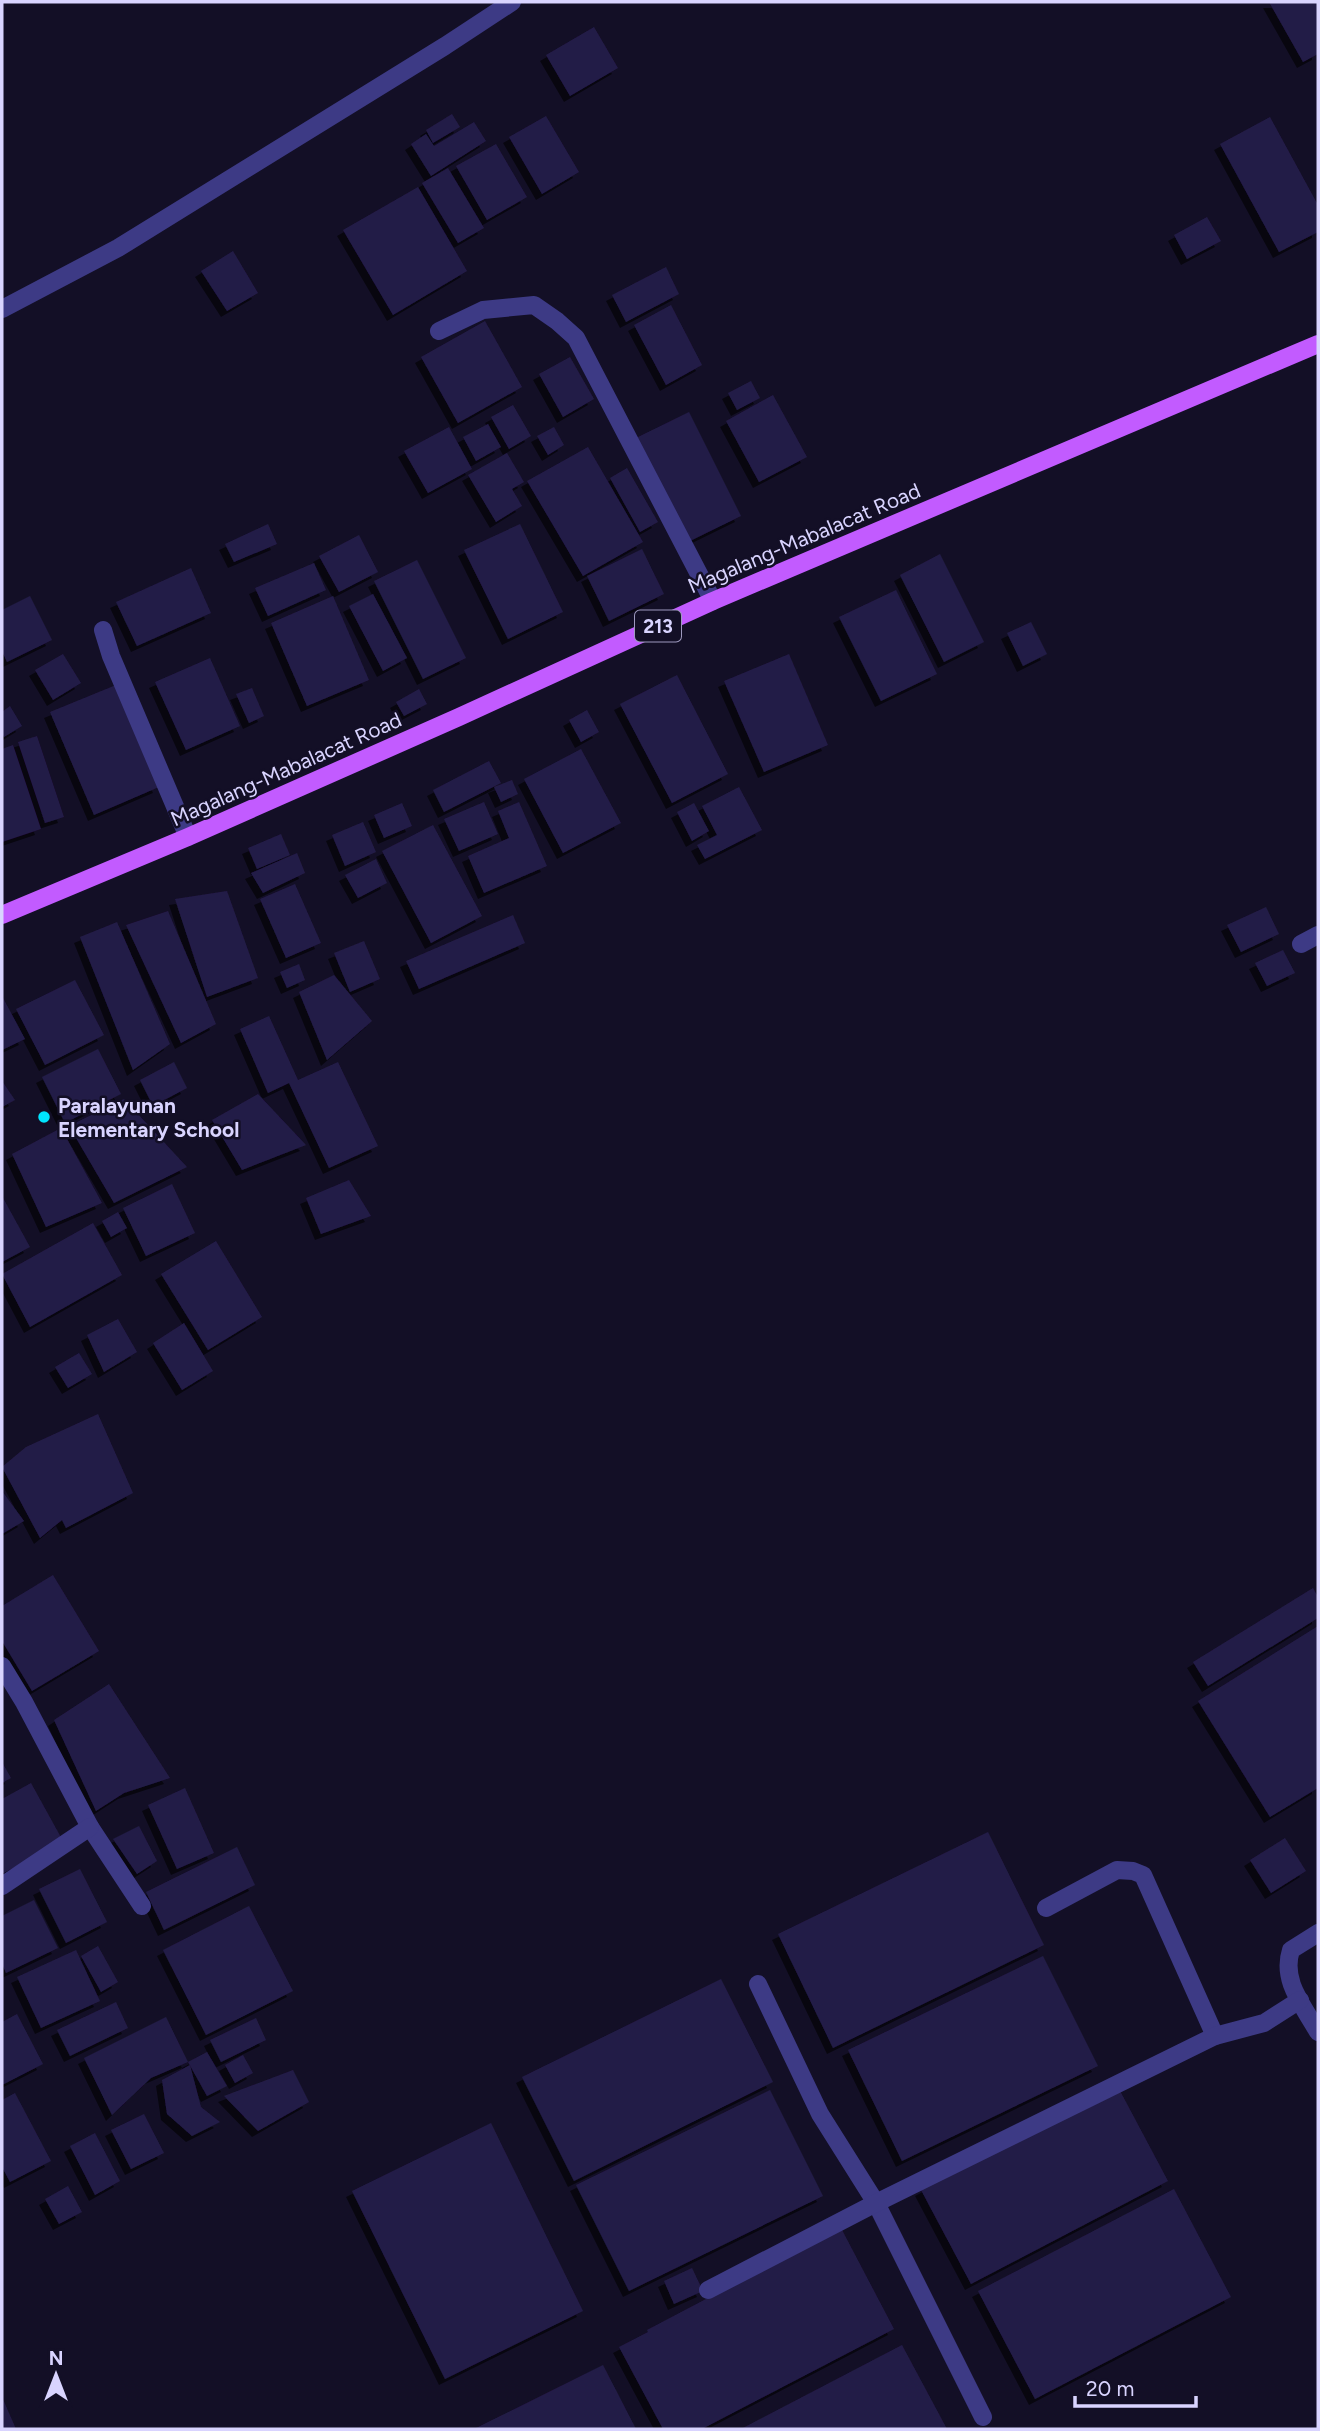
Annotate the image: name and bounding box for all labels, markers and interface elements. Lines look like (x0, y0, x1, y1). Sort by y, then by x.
street label: Magalang-Mabalacat Road (684, 478, 924, 598)
road number: 213 (635, 610, 681, 642)
street label: Magalang-Mabalacat Road (167, 707, 405, 831)
place label: Paralayunan Elementary School (58, 1093, 239, 1142)
marker: Paralayunan Elementary School (36, 1109, 52, 1125)
north arrow (21, 2340, 91, 2410)
text: N (49, 2347, 63, 2370)
scale bar (1075, 2364, 1196, 2408)
text: 20 m (1086, 2376, 1134, 2401)

